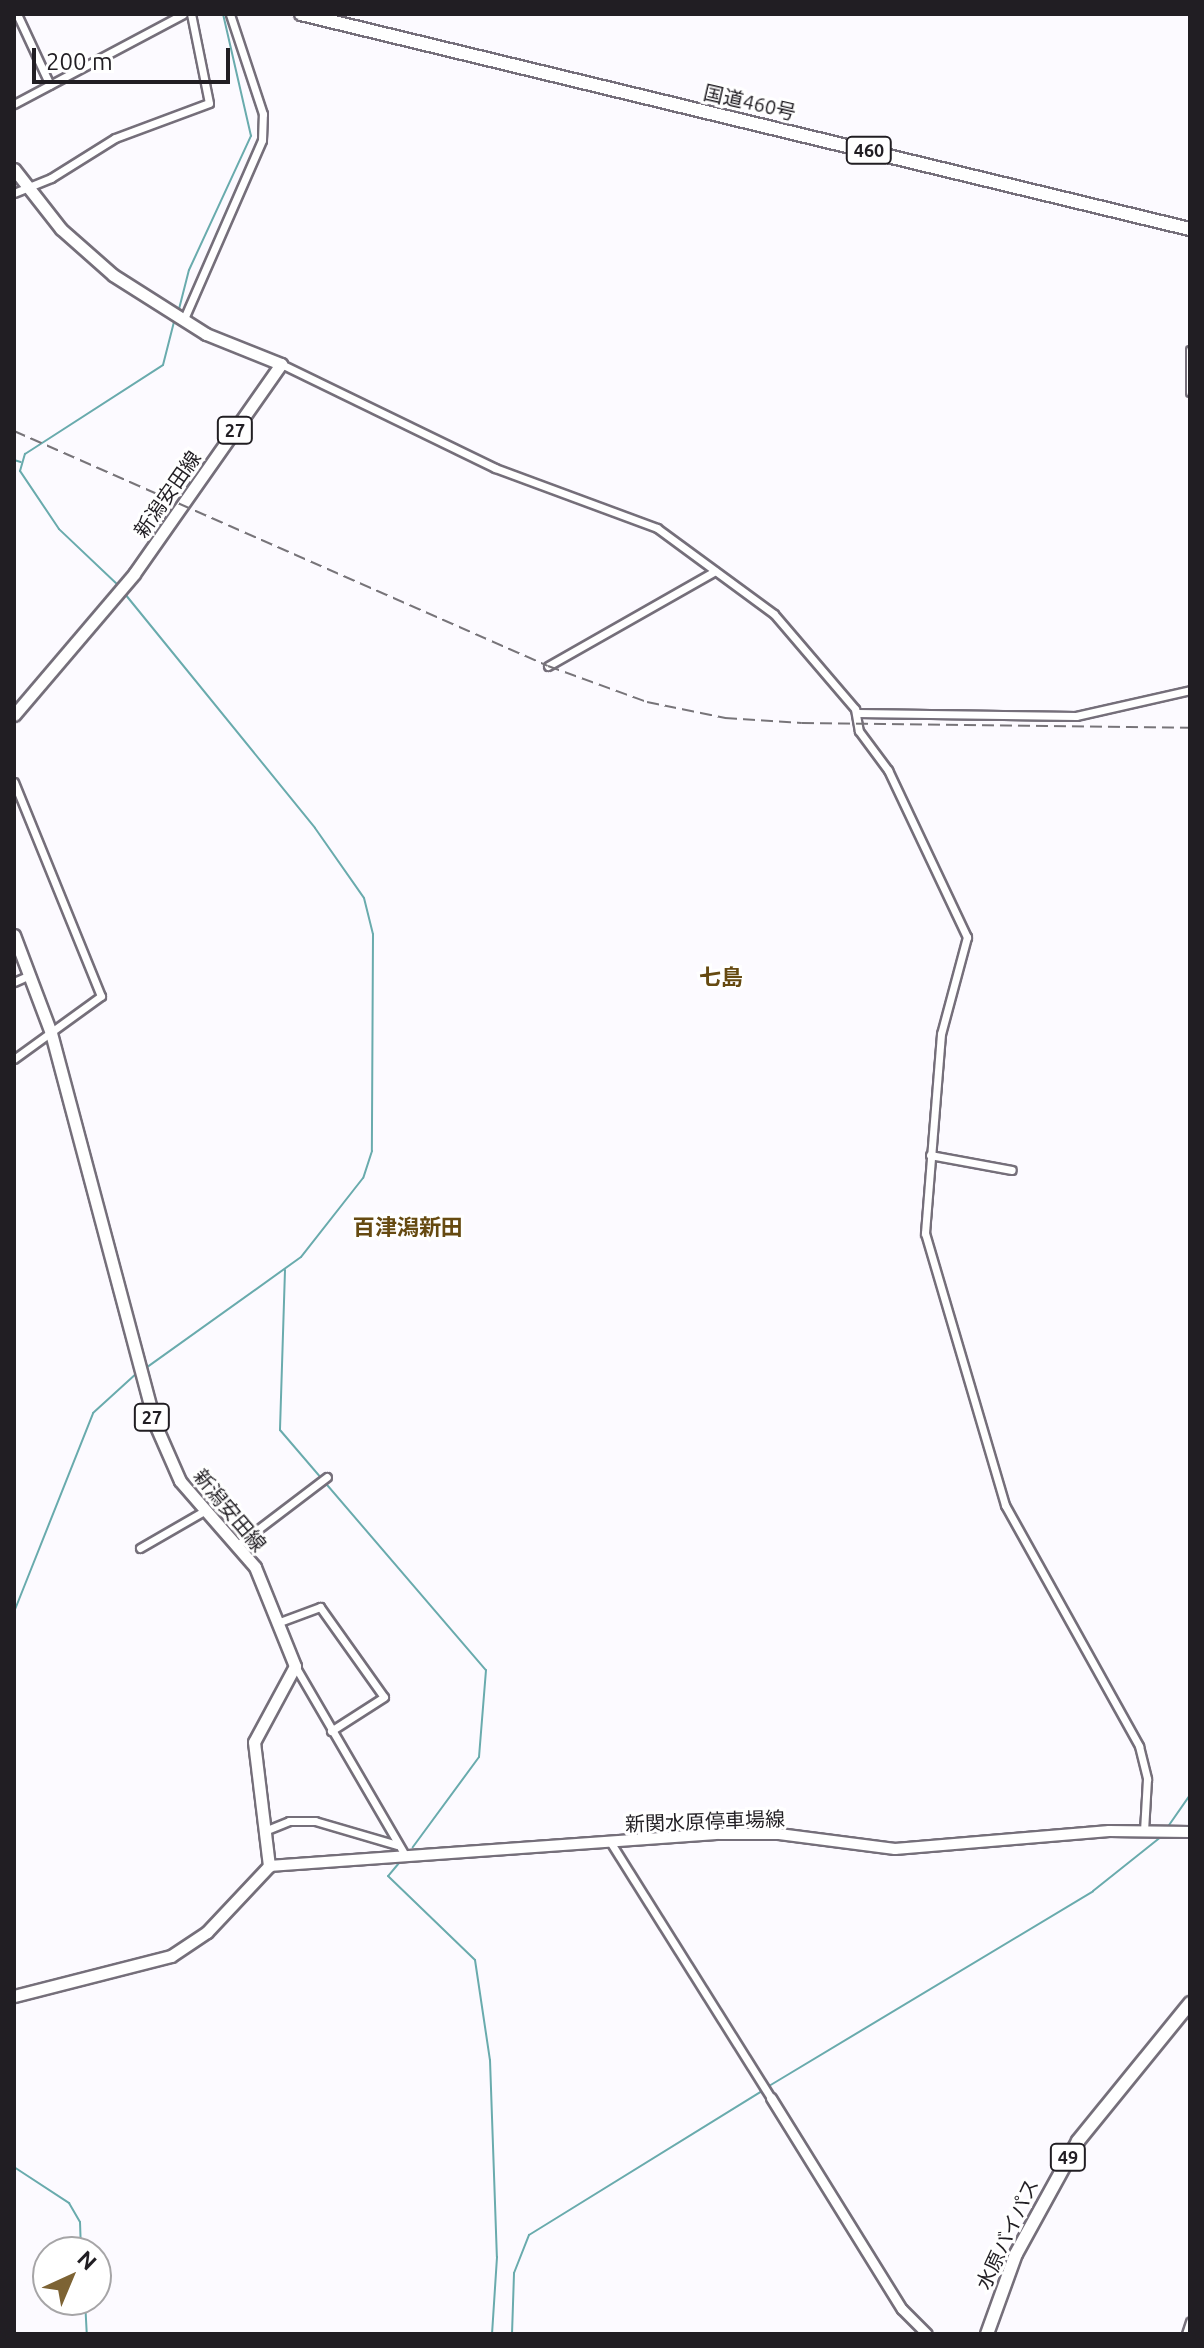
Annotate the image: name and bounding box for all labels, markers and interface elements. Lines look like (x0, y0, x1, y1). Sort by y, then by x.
scale bar (36, 32, 234, 82)
text: 200 m (46, 48, 113, 75)
street label: 国道460号 (702, 80, 798, 124)
road number: 460 (845, 136, 893, 164)
road number: 27 (215, 416, 255, 444)
street label: 新潟安田線 (128, 446, 206, 542)
district label: 七島 (699, 964, 743, 990)
district label: 百津潟新田 (353, 1214, 463, 1240)
road number: 27 (132, 1403, 172, 1431)
street label: 新潟安田線 (189, 1464, 271, 1556)
street label: 新関水原停車場線 (625, 1806, 785, 1836)
road number: 49 (1048, 2143, 1088, 2171)
street label: 水原バイパス (971, 2175, 1043, 2293)
north arrow (32, 2236, 112, 2316)
text: N (73, 2245, 102, 2275)

